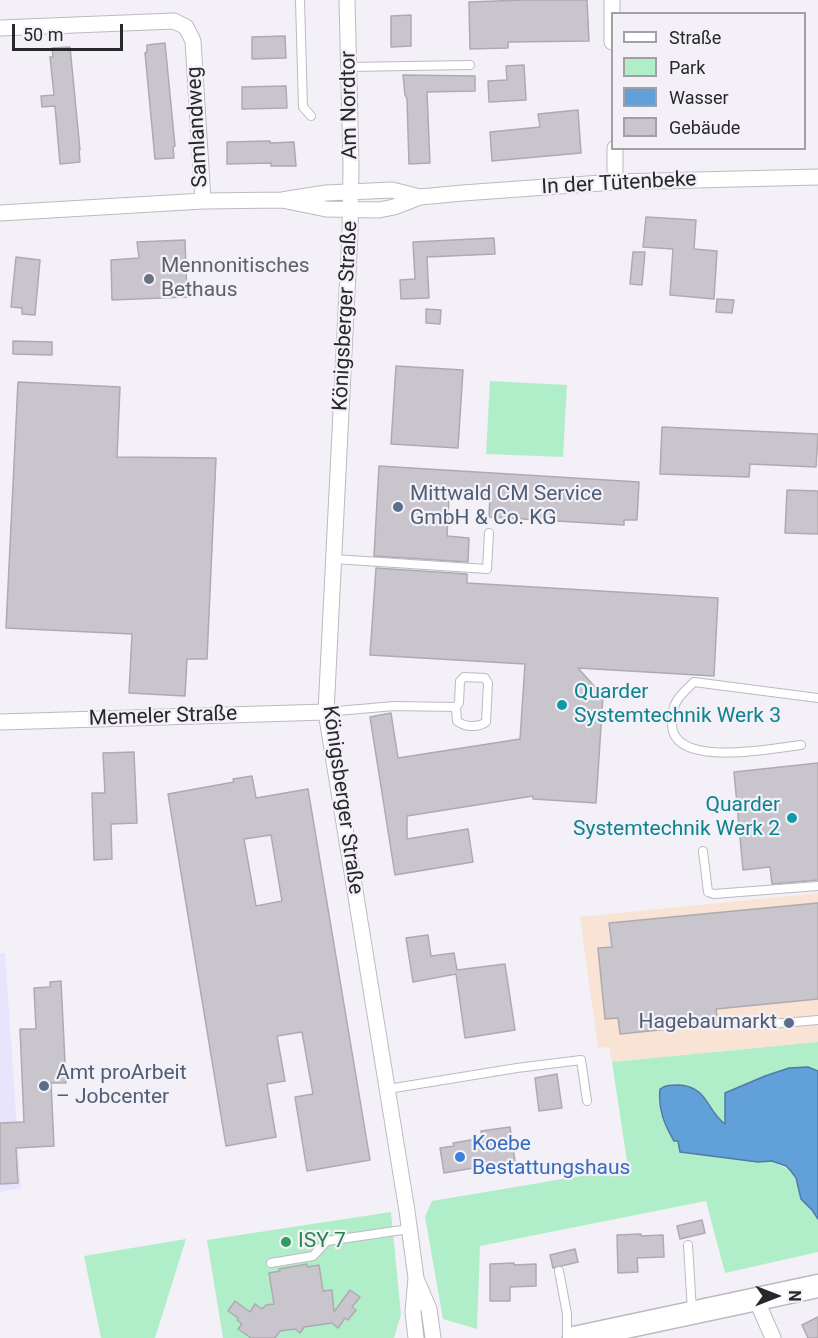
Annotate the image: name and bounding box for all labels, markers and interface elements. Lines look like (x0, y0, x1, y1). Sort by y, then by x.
scale bar (15, 12, 126, 50)
legend (611, 12, 806, 150)
text: 50 m (23, 24, 63, 45)
text: Straße (669, 27, 721, 48)
street label: Am Nordtor (336, 50, 364, 160)
text: Park (669, 57, 705, 78)
street label: Samlandweg (182, 66, 214, 188)
text: Wasser (669, 87, 729, 108)
text: Gebäude (669, 117, 740, 138)
street label: In der Tütenbeke (541, 167, 697, 201)
street label: Königsberger Straße (328, 220, 364, 412)
place label: Mennonitisches Bethaus (161, 254, 310, 304)
marker: Mennonitisches Bethaus (142, 272, 156, 286)
place label: Mittwald CM Service GmbH & Co. KG (410, 482, 602, 532)
marker: Mittwald CM Service GmbH & Co. KG (391, 500, 405, 514)
place label: Quarder Systemtechnik Werk 3 (574, 680, 781, 730)
marker: Quarder Systemtechnik Werk 3 (555, 698, 569, 712)
street label: Memeler Straße (88, 702, 238, 732)
street label: Königsberger Straße (316, 704, 368, 896)
place label: Quarder Systemtechnik Werk 2 (573, 793, 780, 843)
marker: Quarder Systemtechnik Werk 2 (785, 811, 799, 825)
place label: Hagebaumarkt (638, 1010, 777, 1036)
marker: Hagebaumarkt (782, 1016, 796, 1030)
place label: Amt proArbeit – Jobcenter (56, 1061, 187, 1111)
marker: Amt proArbeit – Jobcenter (37, 1079, 51, 1093)
place label: Koebe Bestattungshaus (472, 1132, 630, 1182)
marker: Koebe Bestattungshaus (453, 1150, 467, 1164)
place label: ISY 7 (298, 1229, 346, 1255)
marker: ISY 7 (279, 1235, 293, 1249)
north arrow (746, 1266, 806, 1326)
text: N (785, 1290, 804, 1302)

